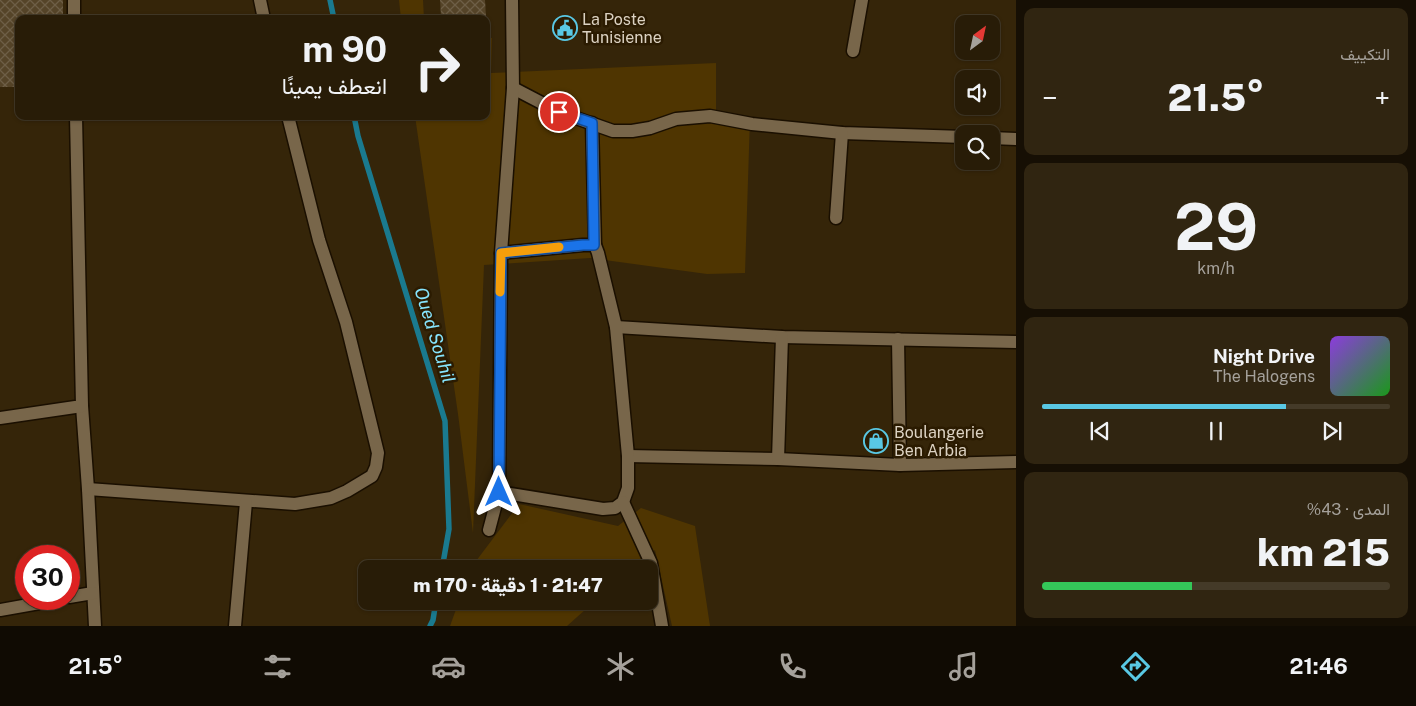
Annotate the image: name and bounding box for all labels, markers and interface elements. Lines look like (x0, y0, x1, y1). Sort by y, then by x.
place label: La Poste Tunisienne (582, 10, 662, 47)
public building icon: La Poste Tunisienne (552, 15, 578, 41)
north arrow (955, 15, 1000, 60)
map controls (955, 15, 1000, 170)
text: 90 m (302, 29, 387, 70)
icon: right (405, 35, 470, 100)
text: التكييف (1340, 45, 1390, 64)
button: sound (955, 70, 1000, 115)
text: انعطف يمينًا (282, 73, 387, 99)
text: 21.5° (1168, 75, 1264, 120)
text: − (1042, 81, 1058, 114)
text: + (1374, 81, 1390, 114)
pin (538, 91, 580, 133)
icon: arrive (545, 98, 573, 126)
button: search (955, 125, 1000, 170)
text: 29 (1174, 188, 1258, 265)
text: km/h (1197, 259, 1235, 278)
water label: Oued Souhil (410, 285, 460, 385)
text: Night Drive (1213, 345, 1315, 367)
text: The Halogens (1213, 367, 1315, 386)
icon: previous (1086, 417, 1114, 445)
icon: pause (1202, 417, 1230, 445)
icon: next (1318, 417, 1346, 445)
place label: Boulangerie Ben Arbia (894, 423, 984, 460)
shop icon: Boulangerie Ben Arbia (863, 428, 889, 454)
position arrow (472, 465, 524, 517)
text: المدى · 43% (1307, 500, 1390, 519)
text: 215 km (1257, 530, 1390, 575)
speed limit sign: 30 (15, 545, 80, 610)
text: 21:47 · 1 دقيقة · 170 m (413, 574, 603, 596)
icon: filters (260, 649, 295, 684)
icon: car (431, 649, 466, 684)
icon: climate (603, 649, 638, 684)
icon: phone (775, 649, 810, 684)
icon: music (946, 649, 981, 684)
icon: directions (1118, 649, 1153, 684)
text: 21.5° (68, 653, 123, 679)
text: 21:46 (1289, 653, 1348, 679)

